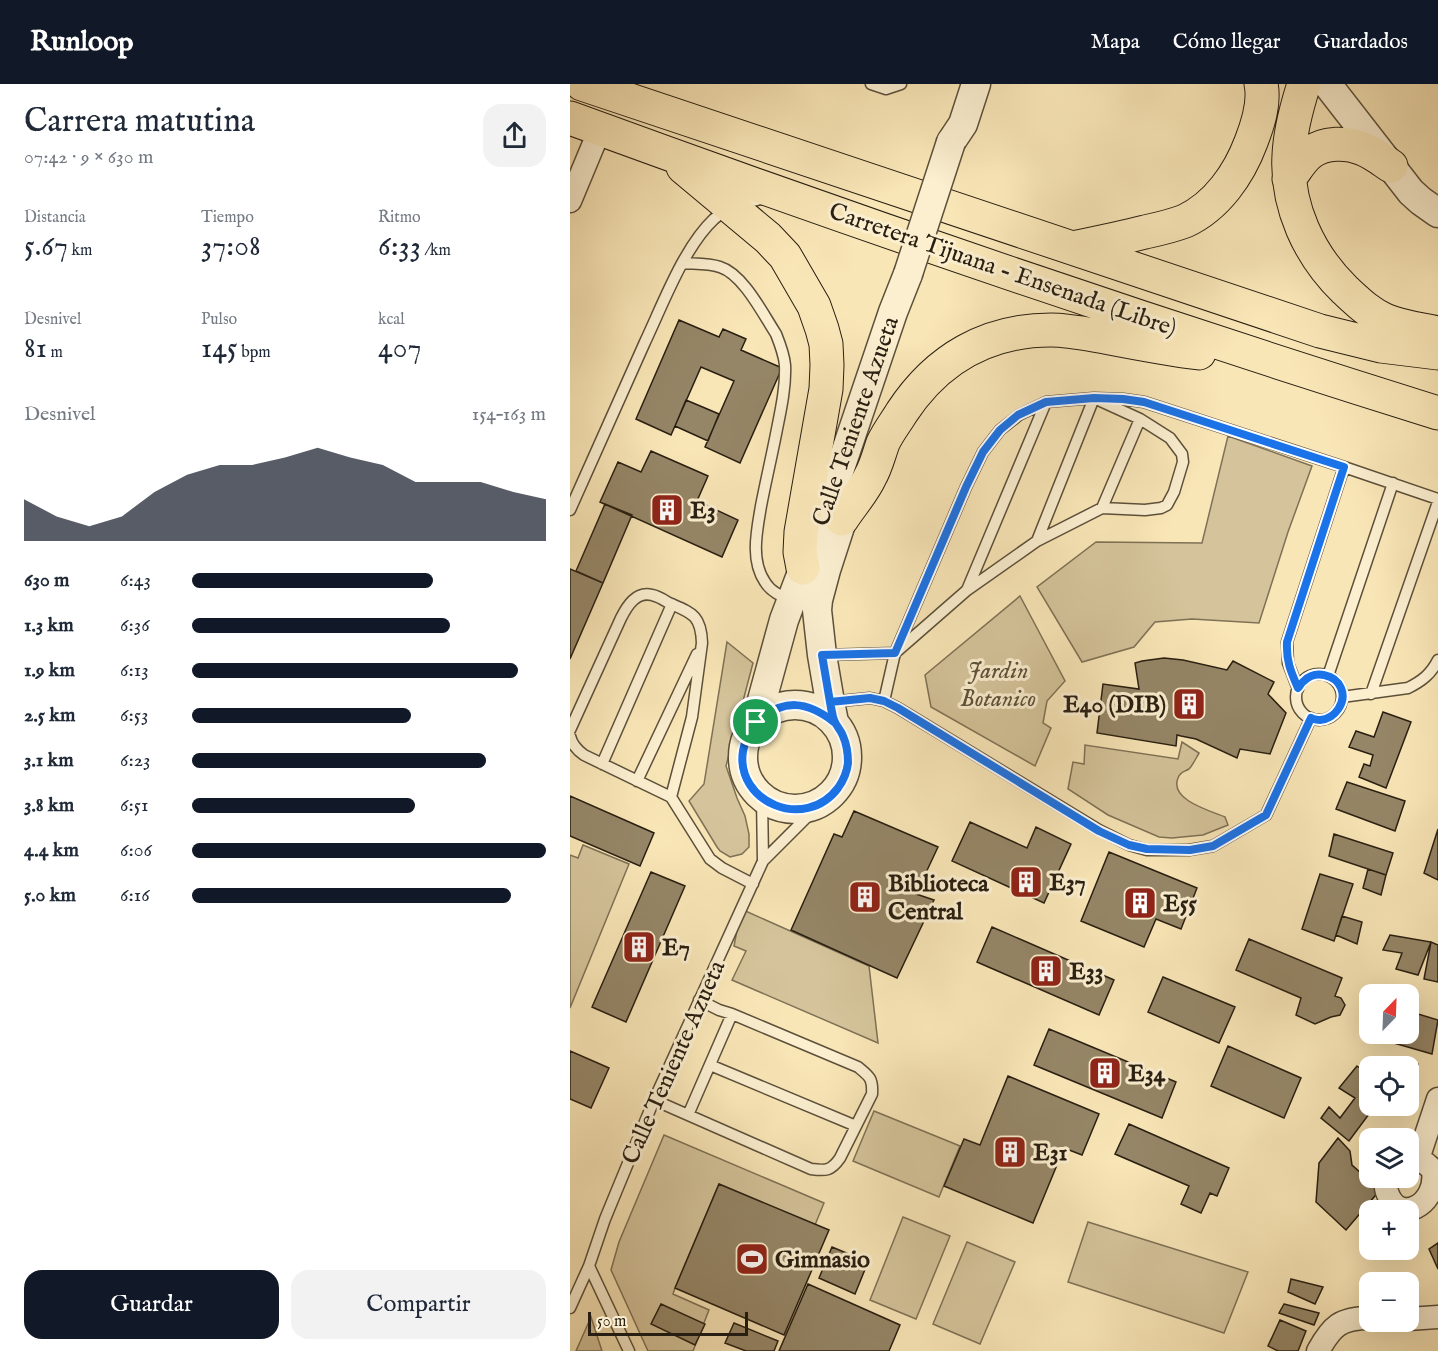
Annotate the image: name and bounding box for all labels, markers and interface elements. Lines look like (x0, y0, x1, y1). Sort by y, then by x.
text: Runloop (30, 25, 133, 60)
text: Mapa (1091, 29, 1140, 56)
text: Cómo llegar (1173, 29, 1280, 56)
text: Guardados (1313, 29, 1408, 56)
text: Carrera matutina (24, 101, 255, 143)
button: share (483, 104, 546, 167)
text: 07:42 · 9 × 630 m (24, 145, 153, 170)
street label: Carretera Tijuana - Ensenada (Libre) (825, 196, 1180, 345)
text: Distancia (24, 208, 86, 228)
text: Tiempo (201, 208, 254, 228)
text: Ritmo (378, 208, 421, 228)
text: 5.67 (24, 228, 68, 266)
text: 37:08 (201, 228, 261, 266)
text: 6:33 (378, 228, 421, 266)
text: km (68, 241, 92, 261)
text: /km (421, 241, 451, 261)
text: Desnivel (24, 310, 81, 330)
text: Pulso (201, 310, 237, 330)
text: kcal (378, 310, 405, 330)
street label: Calle Teniente Azueta (806, 312, 907, 531)
text: 81 (24, 330, 47, 368)
text: 145 (201, 330, 238, 368)
text: 407 (378, 330, 421, 368)
text: m (47, 343, 63, 363)
text: bpm (238, 343, 271, 363)
text: Desnivel (24, 402, 96, 427)
text: 154–163 m (472, 402, 546, 427)
building icon: E3 (649, 492, 685, 528)
place label: E3 (690, 496, 716, 527)
text: 630 m (24, 568, 70, 593)
text: 6:43 (120, 568, 151, 593)
text: 1.3 km (24, 613, 74, 638)
text: 6:36 (120, 613, 150, 638)
park label: Jardin Botanico (960, 656, 1036, 715)
text: 1.9 km (24, 658, 75, 683)
text: 6:13 (120, 658, 149, 683)
building icon: E40 (DIB) (1171, 686, 1207, 722)
place label: E40 (DIB) (1063, 690, 1166, 721)
pin (730, 696, 781, 747)
text: 2.5 km (24, 703, 75, 728)
text: 6:53 (120, 703, 148, 728)
icon: arrive (739, 705, 772, 738)
text: 3.1 km (24, 748, 74, 773)
text: 6:23 (120, 748, 151, 773)
text: 3.8 km (24, 793, 74, 818)
text: 6:51 (120, 793, 148, 818)
text: 4.4 km (24, 838, 79, 863)
text: 6:06 (120, 838, 152, 863)
building icon: E37 (1008, 864, 1044, 900)
place label: E37 (1049, 868, 1086, 899)
place label: Biblioteca Central (888, 869, 989, 928)
building icon: Biblioteca Central (847, 879, 883, 915)
text: 5.0 km (24, 883, 76, 908)
text: 6:16 (120, 883, 150, 908)
building icon: E55 (1122, 885, 1158, 921)
place label: E55 (1163, 889, 1197, 920)
building icon: E7 (621, 929, 657, 965)
place label: E7 (662, 933, 690, 964)
building icon: E33 (1028, 953, 1064, 989)
street label: Calle Teniente Azueta (615, 955, 734, 1169)
place label: E33 (1069, 957, 1104, 988)
north arrow (1359, 984, 1419, 1044)
map controls (1359, 984, 1419, 1332)
building icon: E34 (1087, 1055, 1123, 1091)
button: locate (1359, 1056, 1419, 1116)
place label: E34 (1128, 1059, 1167, 1090)
button: layers (1359, 1128, 1419, 1188)
building icon: E31 (992, 1134, 1028, 1170)
place label: E31 (1033, 1138, 1068, 1169)
button: + (1359, 1200, 1419, 1260)
sports icon: Gimnasio (734, 1241, 770, 1277)
place label: Gimnasio (775, 1245, 870, 1276)
button: Guardar (24, 1270, 279, 1339)
button: Compartir (291, 1270, 546, 1339)
button: − (1359, 1272, 1419, 1332)
scale bar (588, 1309, 748, 1336)
text: 50 m (597, 1312, 626, 1332)

